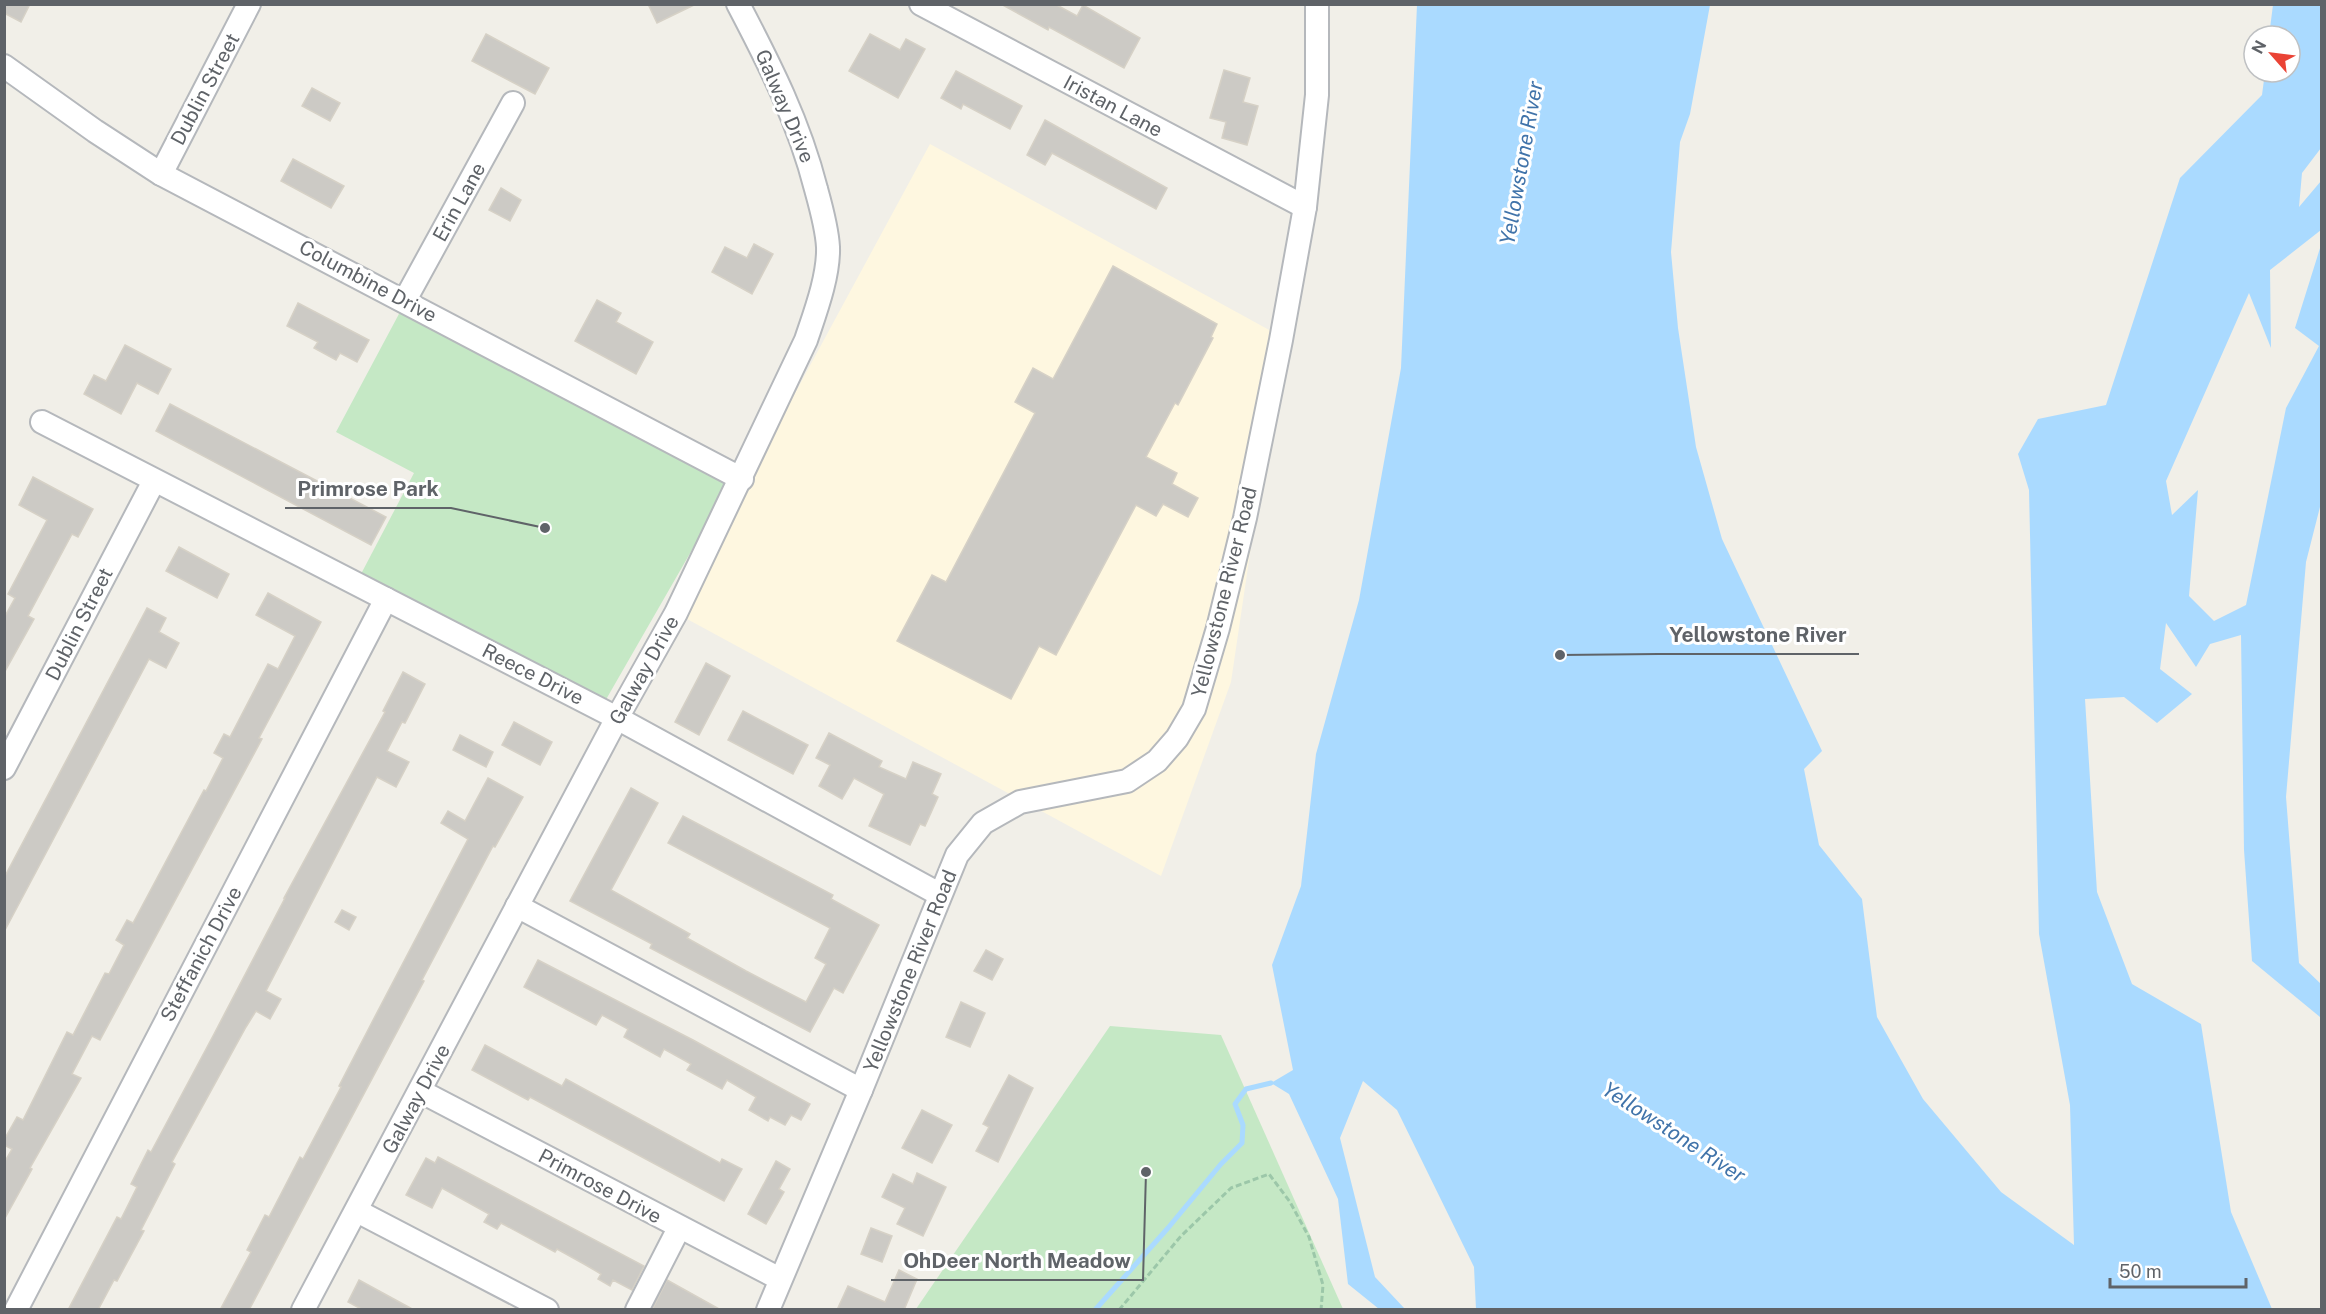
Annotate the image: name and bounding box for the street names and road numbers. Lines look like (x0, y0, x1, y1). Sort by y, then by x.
street label: Dublin Street (165, 29, 245, 149)
street label: Galway Drive (750, 46, 820, 166)
street label: Iristan Lane (1059, 70, 1167, 142)
street label: Erin Lane (428, 158, 490, 246)
street label: Columbine Drive (295, 235, 441, 327)
street label: Yellowstone River Road (1186, 484, 1262, 700)
street label: Dublin Street (40, 564, 118, 684)
street label: Galway Drive (604, 611, 684, 729)
street label: Reece Drive (478, 638, 588, 710)
street label: Yellowstone River Road (858, 866, 962, 1076)
street label: Steffanich Drive (155, 882, 247, 1026)
street label: Galway Drive (377, 1040, 455, 1158)
street label: Primrose Drive (534, 1144, 666, 1228)

